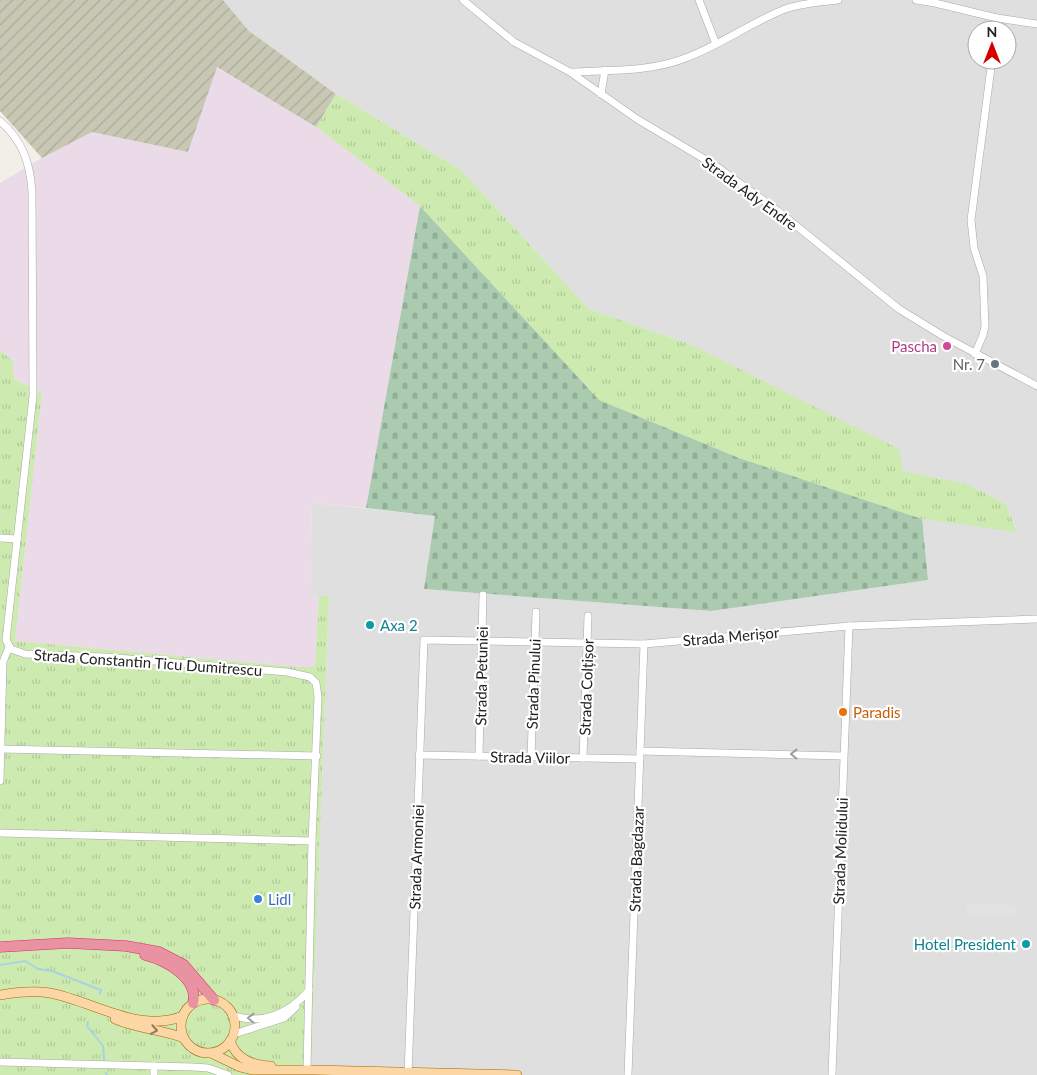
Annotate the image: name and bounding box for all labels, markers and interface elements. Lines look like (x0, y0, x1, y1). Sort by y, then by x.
north arrow (967, 20, 1017, 70)
text: N (987, 23, 997, 40)
street label: Strada Ady Endre (699, 152, 801, 234)
place label: Pascha (891, 337, 937, 355)
marker: Pascha (941, 340, 953, 352)
place label: Nr. 7 (953, 355, 985, 373)
marker: Nr. 7 (989, 358, 1001, 370)
place label: Axa 2 (380, 616, 418, 634)
marker: Axa 2 (364, 619, 376, 631)
street label: Strada Merișor (682, 623, 781, 649)
street label: Strada Petuniei (471, 626, 491, 726)
street label: Strada Pinului (522, 638, 544, 730)
street label: Strada Colțișor (575, 638, 597, 736)
street label: Strada Constantin Ticu Dumitrescu (33, 645, 263, 679)
place label: Paradis (853, 703, 901, 721)
marker: Paradis (837, 706, 849, 718)
street label: Strada Viilor (490, 747, 571, 767)
one-way arrow (790, 749, 798, 760)
street label: Strada Molidului (829, 797, 851, 905)
street label: Strada Armoniei (405, 804, 427, 910)
street label: Strada Bagdazar (625, 805, 647, 912)
place label: Lidl (268, 890, 291, 908)
marker: Lidl (252, 893, 264, 905)
place label: Hotel President (914, 935, 1017, 953)
marker: Hotel President (1020, 938, 1032, 950)
one-way arrow (246, 1013, 254, 1023)
one-way arrow (150, 1025, 158, 1035)

